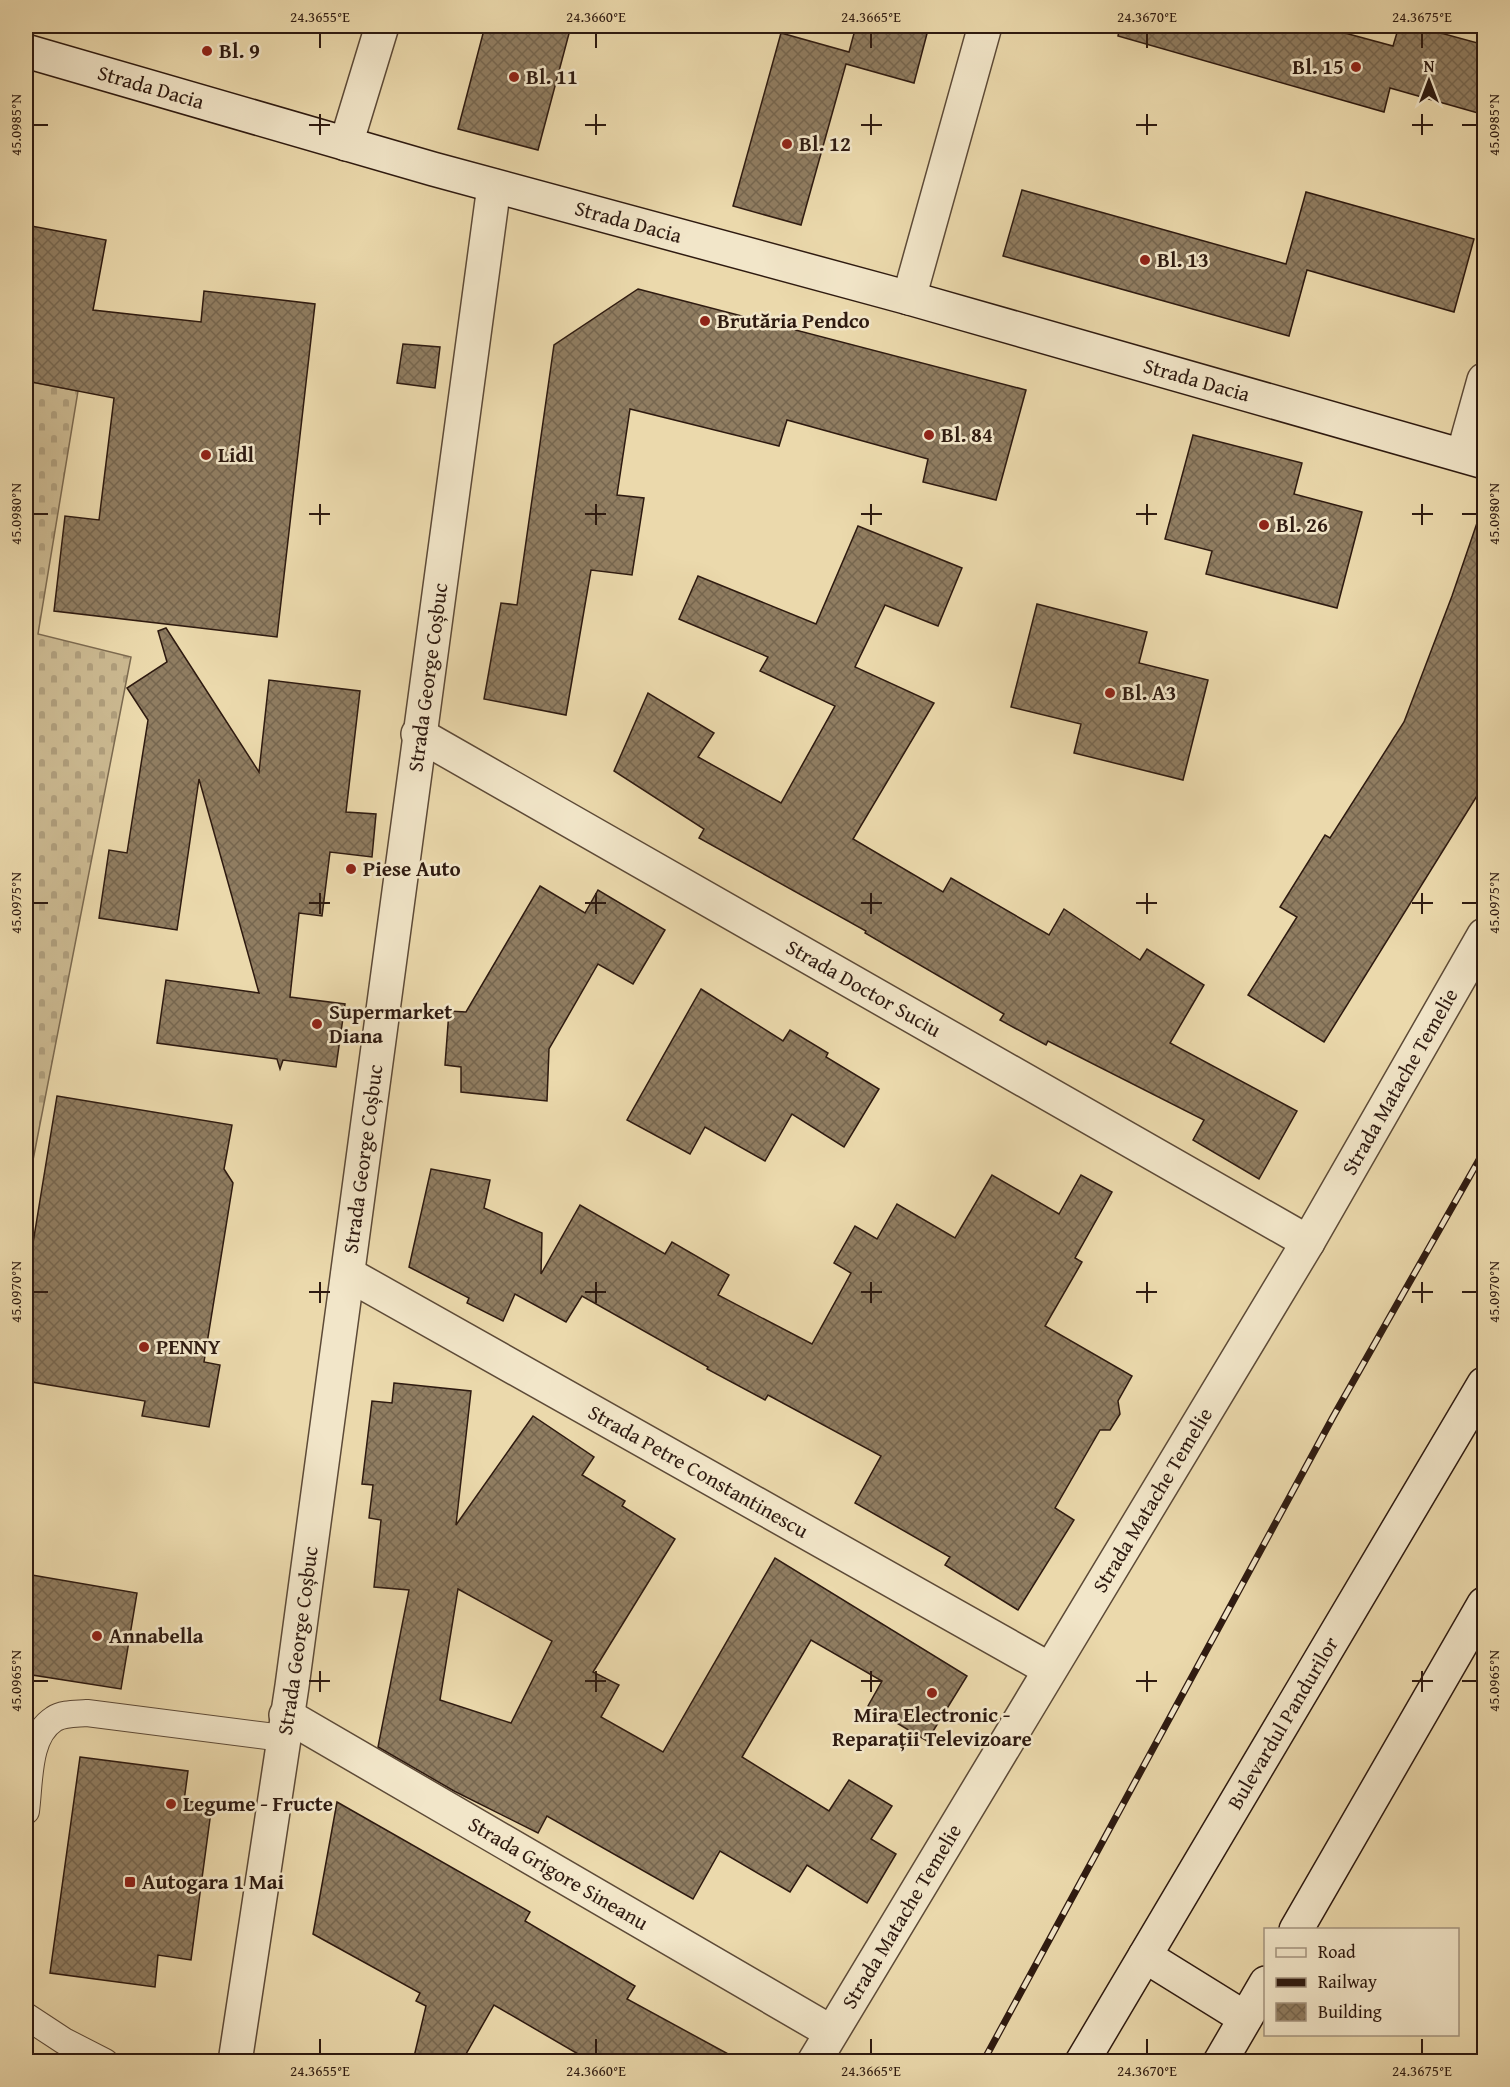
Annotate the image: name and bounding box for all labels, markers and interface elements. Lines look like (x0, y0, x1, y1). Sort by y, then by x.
text: 24.3655°E (290, 6, 350, 27)
text: 24.3660°E (566, 6, 626, 27)
text: 24.3665°E (841, 6, 901, 27)
text: 24.3670°E (1117, 6, 1177, 27)
text: 24.3675°E (1392, 6, 1452, 27)
place label: Bl. 9 (219, 35, 260, 66)
marker: Bl. 9 (200, 44, 214, 58)
place label: Bl. 15 (1292, 51, 1344, 82)
north arrow (1399, 51, 1459, 111)
text: N (1424, 54, 1435, 78)
street label: Strada Dacia (94, 57, 208, 117)
marker: Bl. 15 (1349, 60, 1363, 74)
place label: Bl. 11 (526, 61, 578, 92)
marker: Bl. 11 (507, 70, 521, 84)
text: 45.0985°N (5, 94, 26, 156)
text: 45.0985°N (1483, 94, 1504, 156)
place label: Bl. 12 (799, 128, 851, 159)
marker: Bl. 12 (780, 137, 794, 151)
street label: Strada Dacia (571, 192, 685, 251)
place label: Bl. 13 (1157, 244, 1209, 275)
marker: Bl. 13 (1138, 253, 1152, 267)
place label: Brutăria Pendco (717, 305, 870, 336)
marker: Brutăria Pendco (698, 314, 712, 328)
street label: Strada Dacia (1140, 350, 1254, 410)
place label: Bl. 84 (941, 419, 993, 450)
marker: Bl. 84 (922, 428, 936, 442)
place label: Lidl (218, 439, 254, 470)
marker: Lidl (199, 448, 213, 462)
text: 45.0980°N (5, 483, 26, 545)
text: 45.0980°N (1483, 483, 1504, 545)
place label: Bl. 26 (1276, 509, 1328, 540)
marker: Bl. 26 (1257, 518, 1271, 532)
street label: Strada George Coșbuc (399, 581, 455, 774)
place label: Bl. A3 (1122, 677, 1176, 708)
marker: Bl. A3 (1103, 686, 1117, 700)
place label: Piese Auto (363, 853, 461, 884)
marker: Piese Auto (344, 862, 358, 876)
text: 45.0975°N (5, 872, 26, 934)
text: 45.0975°N (1483, 872, 1504, 934)
street label: Strada Doctor Suciu (780, 931, 948, 1045)
street label: Strada Matache Temelie (1333, 982, 1465, 1181)
place label: Supermarket Diana (329, 996, 452, 1051)
marker: Supermarket Diana (310, 1017, 324, 1031)
street label: Strada George Coșbuc (334, 1063, 391, 1255)
text: 45.0970°N (5, 1261, 26, 1323)
text: 45.0970°N (1483, 1261, 1504, 1323)
place label: PENNY (156, 1331, 221, 1362)
marker: PENNY (137, 1340, 151, 1354)
street label: Strada Petre Constantinescu (583, 1396, 815, 1546)
street label: Strada Matache Temelie (1084, 1401, 1220, 1598)
street label: Strada George Coșbuc (269, 1544, 326, 1737)
place label: Annabella (109, 1620, 204, 1651)
marker: Annabella (90, 1629, 104, 1643)
street label: Bulevardul Pandurilor (1219, 1630, 1346, 1815)
text: 45.0965°N (5, 1650, 26, 1712)
text: 45.0965°N (1483, 1650, 1504, 1712)
marker: Mira Electronic - Reparații Televizoare (925, 1686, 939, 1700)
place label: Mira Electronic - Reparații Televizoare (832, 1699, 1032, 1754)
place label: Legume - Fructe (183, 1788, 333, 1819)
marker: Legume - Fructe (164, 1797, 178, 1811)
street label: Strada Grigore Sineanu (463, 1808, 655, 1938)
street label: Strada Matache Temelie (834, 1818, 969, 2015)
place label: Autogara 1 Mai (142, 1866, 285, 1897)
marker: Autogara 1 Mai (123, 1875, 137, 1889)
legend (1264, 1928, 1459, 2036)
text: Road (1318, 1938, 1356, 1965)
text: Railway (1318, 1968, 1377, 1995)
text: Building (1318, 1998, 1382, 2025)
text: 24.3655°E (290, 2060, 350, 2081)
text: 24.3660°E (566, 2060, 626, 2081)
text: 24.3665°E (841, 2060, 901, 2081)
text: 24.3670°E (1117, 2060, 1177, 2081)
text: 24.3675°E (1392, 2060, 1452, 2081)

